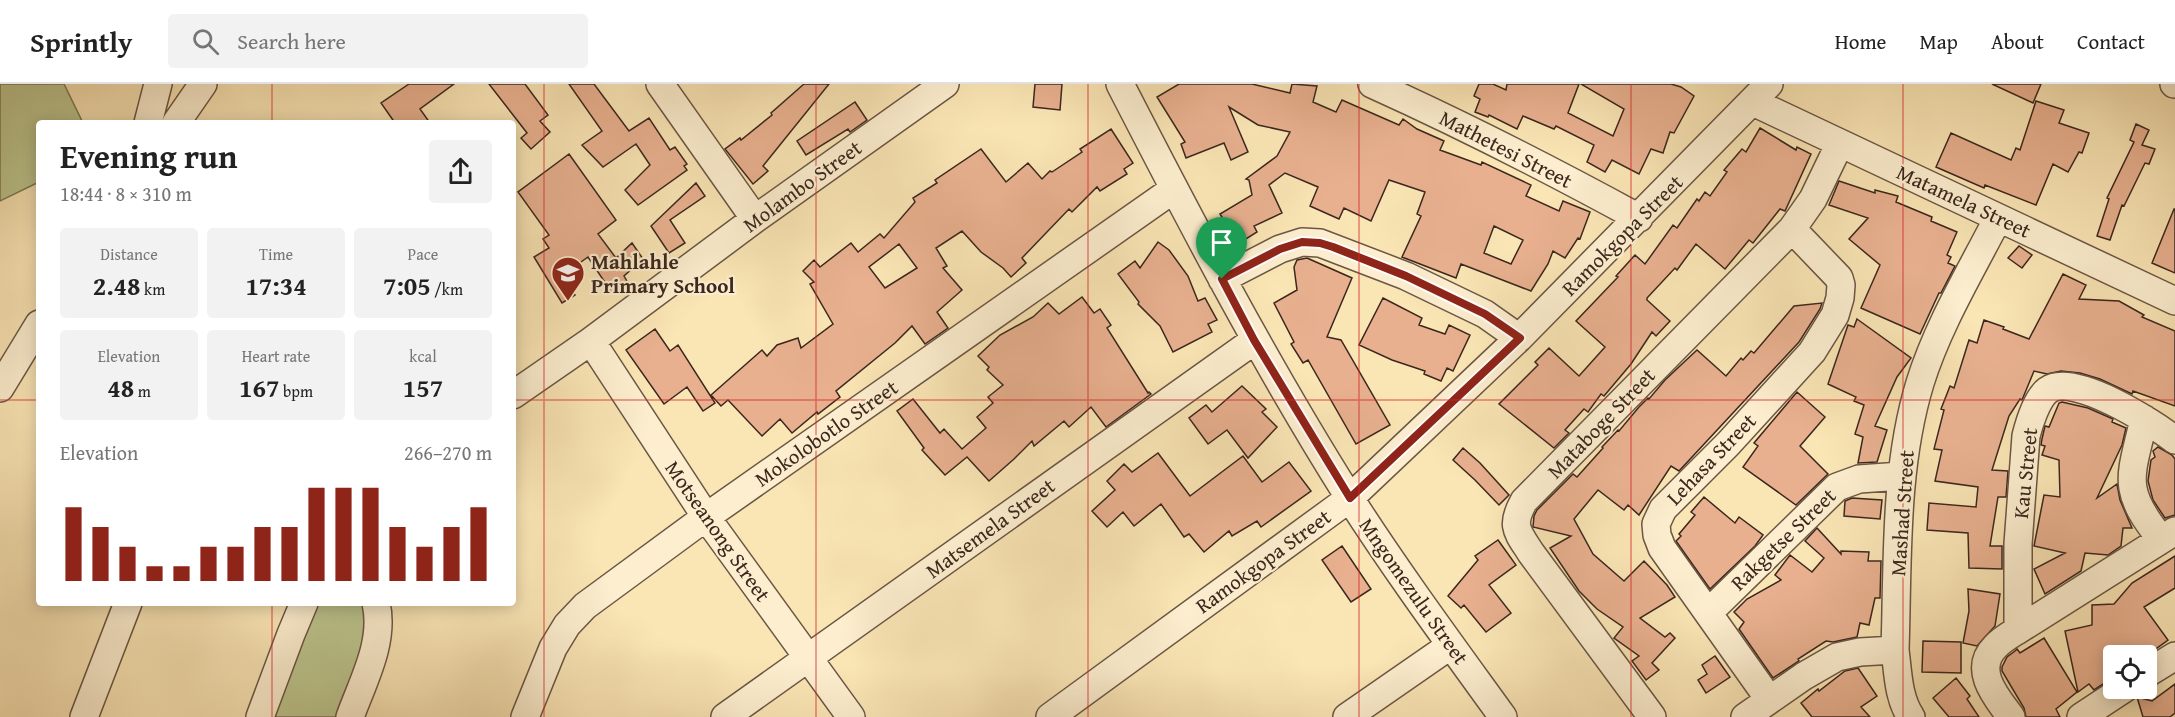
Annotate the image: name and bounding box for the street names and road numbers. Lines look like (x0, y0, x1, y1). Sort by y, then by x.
street label: Mathetesi Street (1434, 102, 1578, 196)
street label: Molambo Street (736, 132, 868, 240)
street label: Matamela Street (1892, 156, 2037, 246)
street label: Ramokgopa Street (1554, 167, 1690, 303)
street label: Mataboge Street (1540, 360, 1663, 486)
street label: Mokolobotlo Street (748, 372, 905, 494)
street label: Lehasa Street (1659, 405, 1763, 512)
street label: Kau Street (2005, 425, 2045, 520)
street label: Mashad Street (1882, 448, 1922, 577)
street label: Motseanong Street (658, 454, 779, 608)
street label: Matsemela Street (919, 470, 1062, 586)
street label: Rakgetse Street (1723, 480, 1843, 598)
street label: Ramokgopa Street (1189, 501, 1338, 621)
street label: Mngomezulu Street (1352, 511, 1477, 671)

